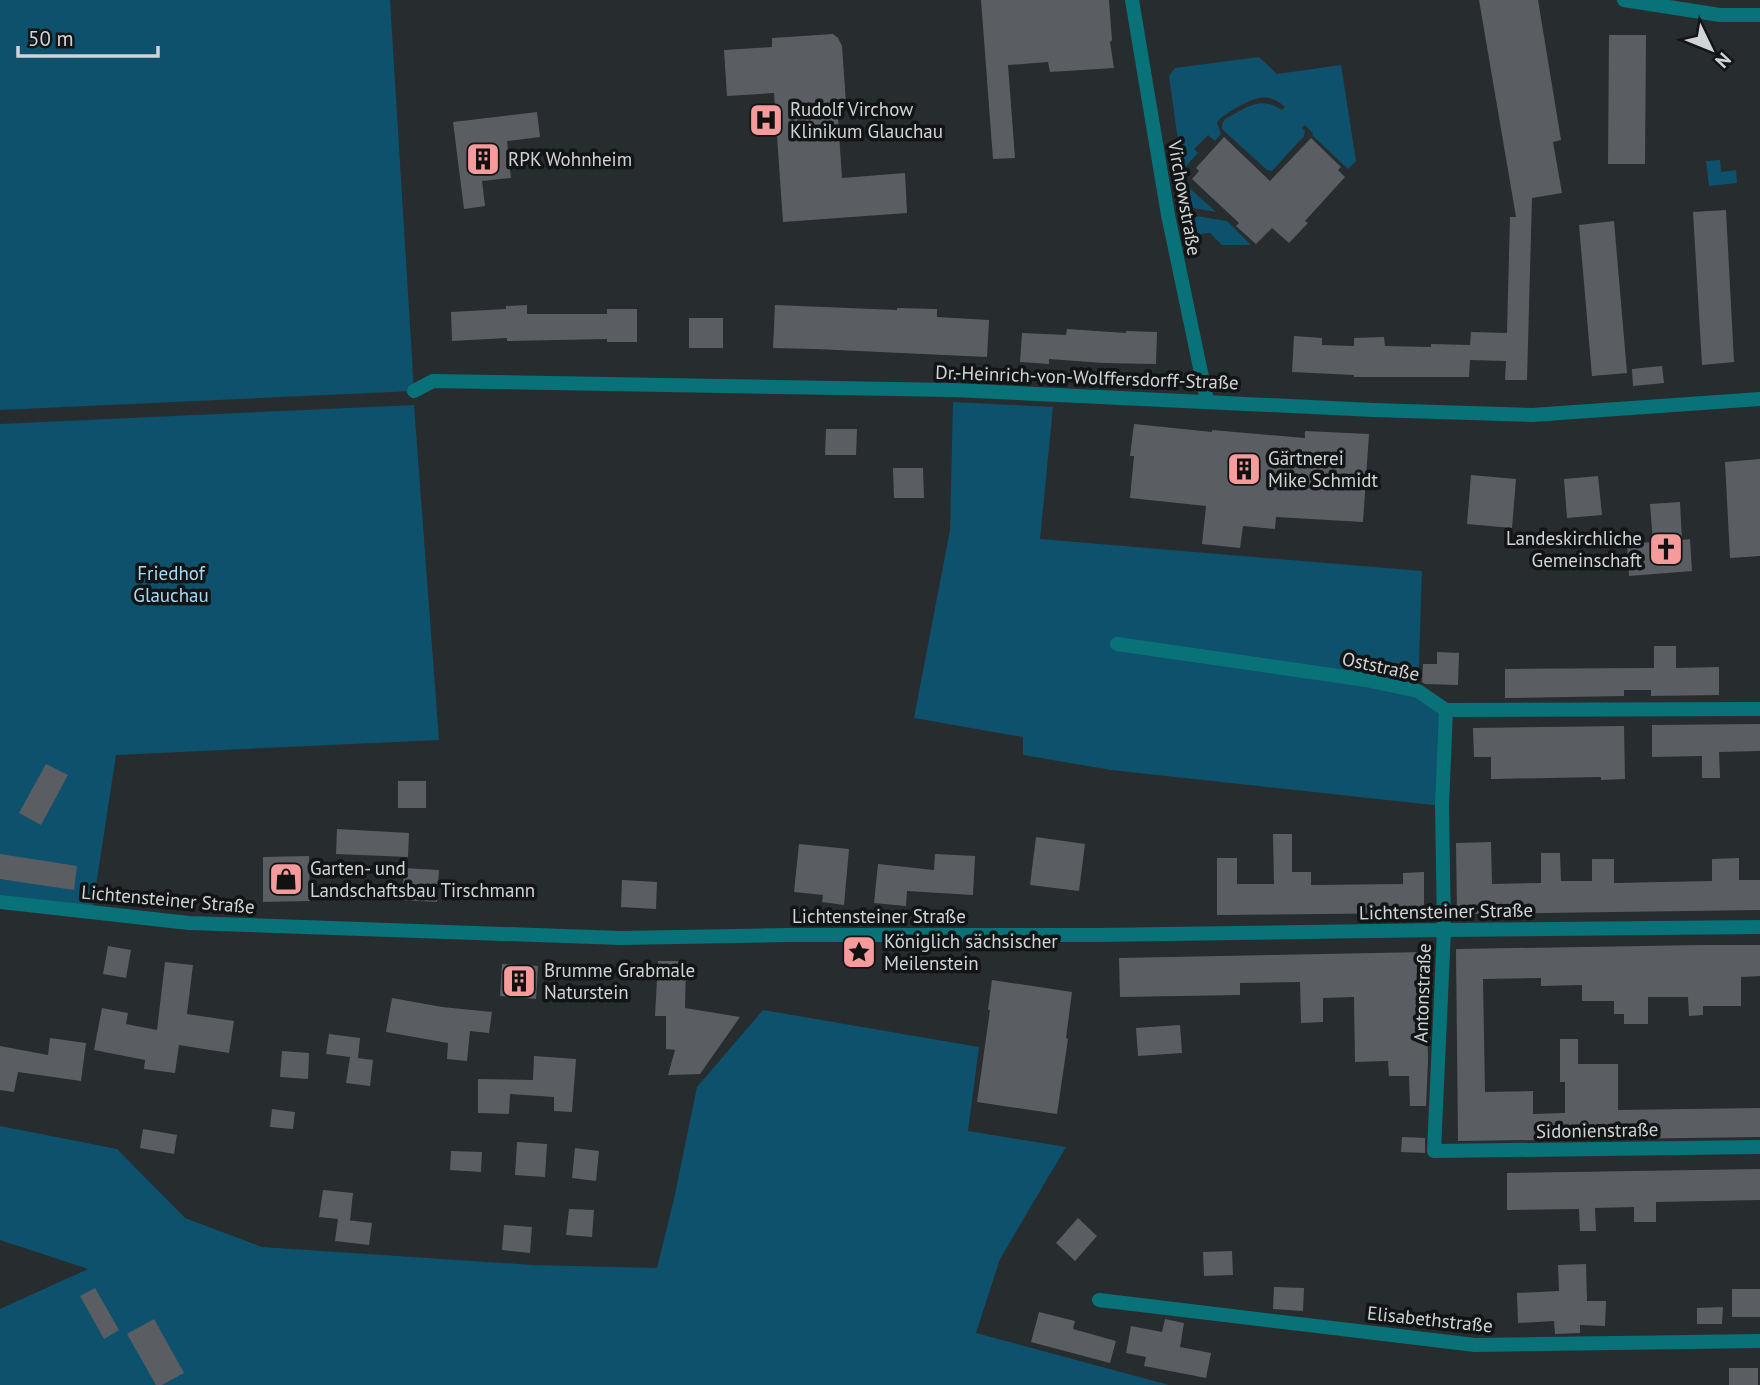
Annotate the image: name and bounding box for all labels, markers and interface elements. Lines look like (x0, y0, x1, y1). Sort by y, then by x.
scale bar (18, 14, 158, 58)
north arrow (1676, 14, 1746, 84)
text: 50 m (28, 25, 74, 52)
text: N (1710, 48, 1736, 73)
place label: Rudolf Virchow Klinikum Glauchau (790, 97, 943, 143)
hospital icon: Rudolf Virchow Klinikum Glauchau (747, 101, 785, 139)
street label: Virchowstraße (1163, 138, 1207, 257)
building icon: RPK Wohnheim (464, 140, 502, 178)
place label: RPK Wohnheim (508, 147, 632, 171)
street label: Dr.-Heinrich-von-Wolffersdorff-Straße (935, 360, 1239, 394)
place label: Gärtnerei Mike Schmidt (1268, 446, 1379, 492)
building icon: Gärtnerei Mike Schmidt (1225, 450, 1263, 488)
place label: Landeskirchliche Gemeinschaft (1506, 526, 1643, 572)
church icon: Landeskirchliche Gemeinschaft (1647, 530, 1685, 568)
park label: Friedhof Glauchau (133, 561, 209, 607)
street label: Oststraße (1340, 646, 1422, 686)
place label: Garten- und Landschaftsbau Tirschmann (310, 856, 535, 902)
shop icon: Garten- und Landschaftsbau Tirschmann (267, 860, 305, 898)
street label: Lichtensteiner Straße (80, 879, 256, 919)
street label: Lichtensteiner Straße (1359, 897, 1533, 925)
street label: Lichtensteiner Straße (792, 904, 966, 928)
place label: Königlich sächsischer Meilenstein (884, 929, 1058, 975)
place icon: Königlich sächsischer Meilenstein (840, 933, 878, 971)
street label: Antonstraße (1408, 943, 1436, 1043)
place label: Brumme Grabmale Naturstein (544, 958, 695, 1004)
building icon: Brumme Grabmale Naturstein (500, 962, 538, 1000)
street label: Sidonienstraße (1536, 1117, 1658, 1143)
street label: Elisabethstraße (1366, 1300, 1494, 1338)

